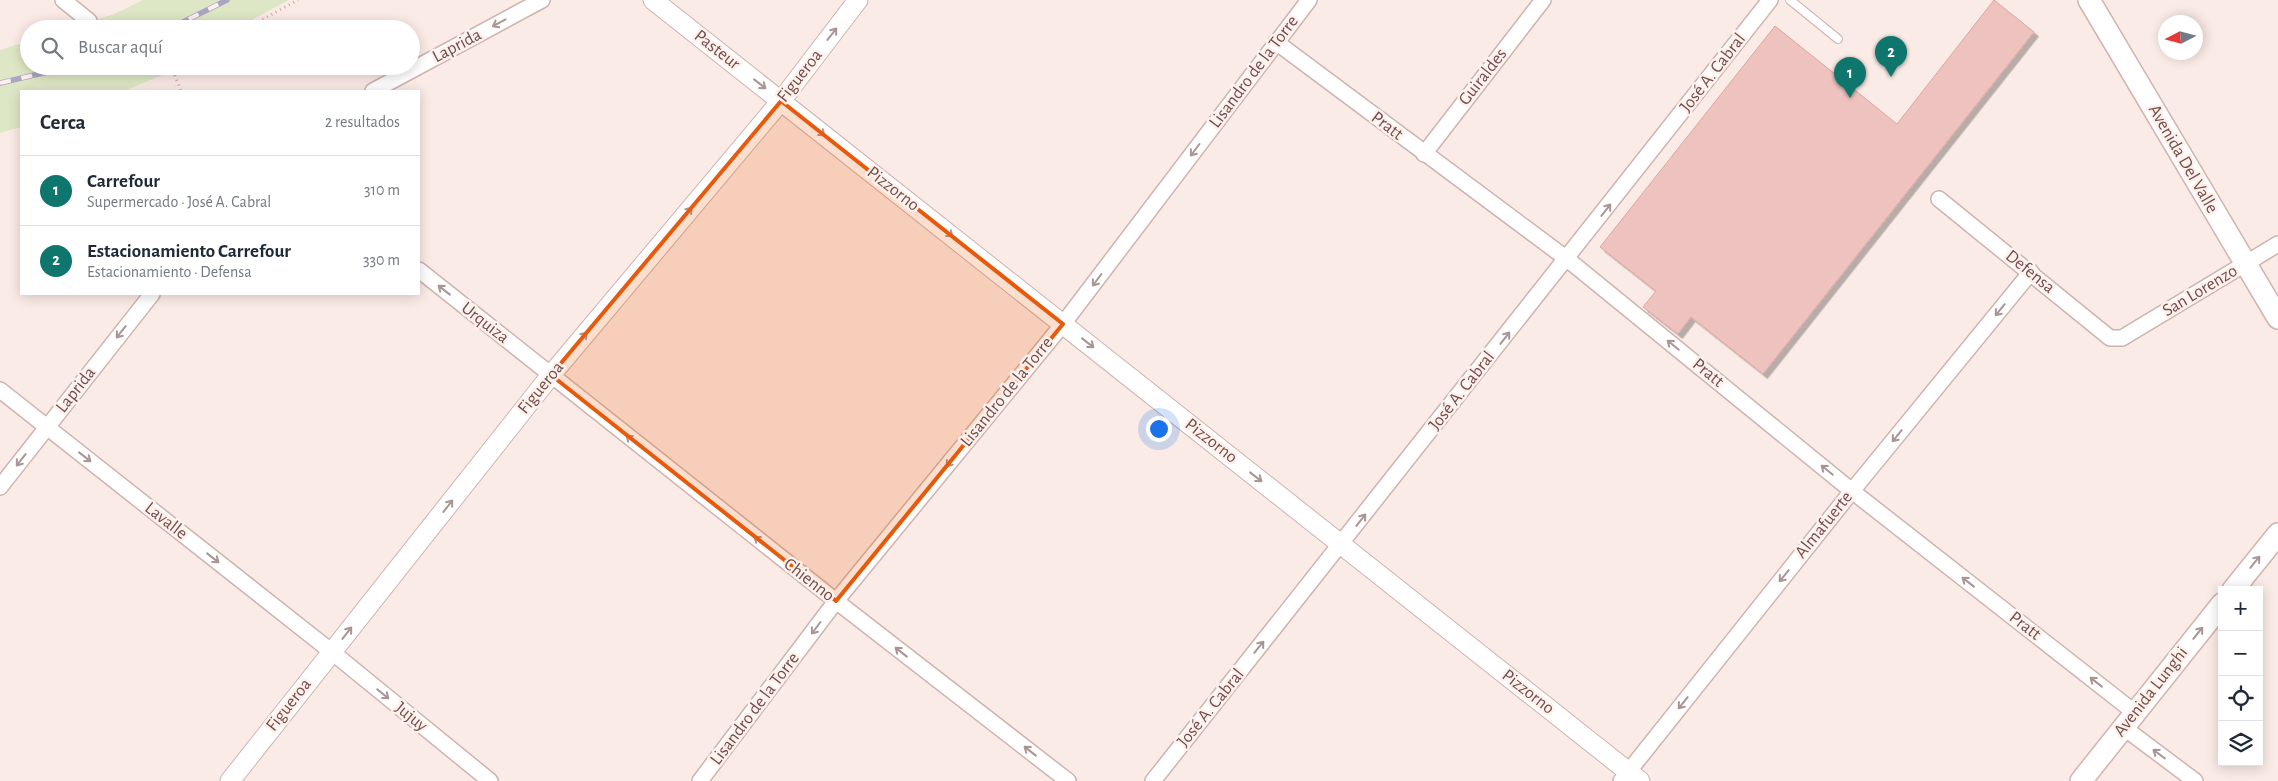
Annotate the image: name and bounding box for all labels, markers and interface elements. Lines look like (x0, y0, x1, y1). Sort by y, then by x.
street label: Lisandro de la Torre (1206, 13, 1302, 131)
north arrow (2158, 15, 2203, 60)
one-way arrow (492, 18, 507, 28)
search box (20, 20, 420, 75)
street label: Laprida (430, 26, 484, 66)
street label: Pasteur (691, 27, 743, 73)
one-way arrow (827, 27, 837, 41)
street label: José A. Cabral (1677, 30, 1749, 116)
icon: search (38, 34, 66, 62)
pin: 2 (1875, 36, 1907, 77)
text: Buscar aquí (78, 38, 163, 57)
street label: Guiraldes (1455, 45, 1511, 109)
street label: Figueroa (774, 46, 826, 106)
pin: 1 (1834, 57, 1866, 98)
one-way arrow (753, 79, 766, 90)
street label: Avenida Del Valle (2145, 102, 2221, 216)
street label: Pratt (1368, 108, 1406, 144)
text: Cerca (40, 112, 86, 133)
text: 2 resultados (325, 114, 400, 130)
one-way arrow (812, 126, 826, 136)
one-way arrow (1189, 143, 1200, 156)
street label: Pizzorno (863, 163, 923, 215)
text: Carrefour (87, 172, 160, 191)
text: 1 (53, 182, 59, 198)
text: 310 m (364, 182, 400, 198)
text: Supermercado · José A. Cabral (87, 194, 271, 210)
one-way arrow (1600, 204, 1611, 217)
one-way arrow (681, 207, 692, 220)
one-way arrow (940, 226, 953, 237)
text: Estacionamiento Carrefour (87, 242, 291, 261)
street label: Defensa (2002, 247, 2058, 297)
text: 2 (52, 252, 60, 268)
text: 330 m (363, 252, 400, 268)
street label: San Lorenzo (2159, 262, 2241, 320)
text: Estacionamiento · Defensa (87, 264, 252, 280)
one-way arrow (1091, 273, 1102, 286)
one-way arrow (438, 285, 451, 296)
street label: Urquiza (458, 299, 512, 347)
one-way arrow (1995, 303, 2006, 316)
one-way arrow (116, 325, 127, 338)
one-way arrow (577, 332, 588, 345)
one-way arrow (1499, 332, 1510, 345)
street label: Lisandro de la Torre (957, 334, 1057, 450)
one-way arrow (1081, 338, 1094, 349)
one-way arrow (1667, 340, 1680, 351)
street label: José A. Cabral (1426, 348, 1498, 434)
street label: Pratt (1689, 355, 1727, 391)
street label: Figueroa (515, 358, 567, 418)
street label: Laprida (53, 364, 99, 416)
street label: Pizzorno (1181, 415, 1241, 467)
your location (1146, 416, 1172, 442)
one-way arrow (1892, 429, 1903, 442)
one-way arrow (626, 434, 639, 445)
one-way arrow (78, 451, 91, 462)
one-way arrow (16, 453, 26, 467)
one-way arrow (946, 454, 957, 467)
one-way arrow (1821, 464, 1834, 475)
one-way arrow (1250, 471, 1263, 482)
street label: Almafuerte (1792, 488, 1856, 562)
street label: Lavalle (141, 499, 191, 543)
one-way arrow (442, 500, 453, 513)
one-way arrow (1355, 514, 1366, 527)
one-way arrow (753, 535, 766, 546)
one-way arrow (206, 552, 219, 563)
street label: Chienno (780, 555, 838, 605)
one-way arrow (2250, 556, 2261, 569)
one-way arrow (1779, 569, 1790, 582)
one-way arrow (1962, 576, 1975, 587)
map controls (2218, 586, 2263, 766)
button: + (2218, 586, 2263, 631)
street label: Pratt (2006, 608, 2044, 644)
one-way arrow (810, 621, 821, 634)
one-way arrow (341, 627, 352, 640)
one-way arrow (2192, 627, 2203, 640)
button: − (2218, 631, 2263, 676)
one-way arrow (1254, 641, 1265, 654)
street label: Avenida Lunghi (2111, 644, 2191, 740)
one-way arrow (895, 646, 908, 657)
street label: Lisandro de la Torre (707, 650, 803, 768)
street label: José A. Cabral (1174, 666, 1248, 750)
street label: Pizzorno (1498, 666, 1558, 718)
street label: Figueroa (263, 675, 315, 735)
button: locate (2218, 676, 2263, 721)
one-way arrow (2089, 677, 2103, 687)
one-way arrow (376, 688, 389, 699)
one-way arrow (1678, 696, 1689, 709)
street label: Jujuy (391, 699, 431, 736)
button: layers (2218, 721, 2263, 766)
one-way arrow (1024, 746, 1037, 757)
one-way arrow (2152, 749, 2166, 759)

